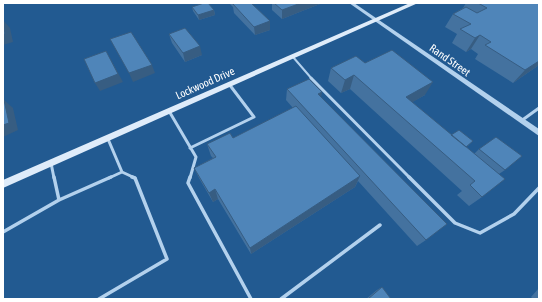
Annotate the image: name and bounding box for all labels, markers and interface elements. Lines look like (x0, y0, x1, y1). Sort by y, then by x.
street label: Rand Street (427, 42, 473, 78)
street label: Lockwood Drive (174, 65, 236, 101)

